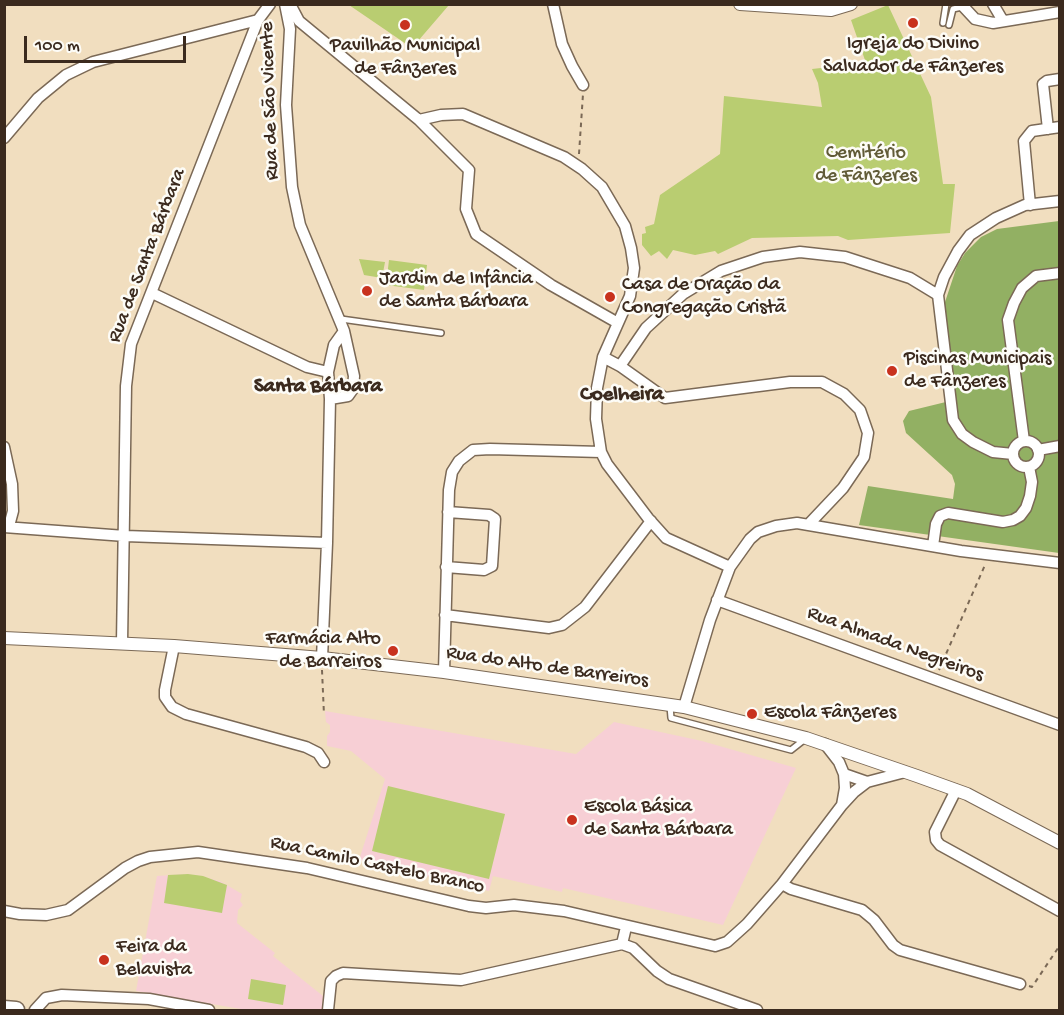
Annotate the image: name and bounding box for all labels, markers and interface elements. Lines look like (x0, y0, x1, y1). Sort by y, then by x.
marker: Igreja do Divino Salvador de Fânzeres (906, 16, 920, 30)
marker: Pavilhão Municipal de Fânzeres (398, 18, 412, 32)
street label: Rua de São Vicente (256, 21, 286, 181)
scale bar (27, 24, 189, 62)
place label: Igreja do Divino Salvador de Fânzeres (823, 33, 1003, 80)
place label: Pavilhão Municipal de Fânzeres (330, 35, 480, 82)
text: 100 m (35, 36, 80, 57)
park label: Cemitério de Fânzeres (815, 142, 917, 189)
street label: Rua de Santa Bárbara (104, 166, 192, 346)
place label: Jardim de Infância de Santa Bárbara (379, 268, 533, 315)
place label: Casa de Oração da Congregação Cristã (622, 274, 786, 321)
marker: Jardim de Infância de Santa Bárbara (360, 284, 374, 298)
marker: Casa de Oração da Congregação Cristã (603, 290, 617, 304)
place label: Piscinas Municipais de Fânzeres (904, 348, 1051, 395)
marker: Piscinas Municipais de Fânzeres (885, 364, 899, 378)
district label: Santa Bárbara (254, 375, 382, 401)
district label: Coelheira (580, 383, 664, 409)
street label: Rua Almada Negreiros (803, 602, 987, 688)
place label: Farmácia Alto de Barreiros (266, 628, 381, 675)
street label: Rua do Alto de Barreiros (444, 642, 650, 694)
marker: Farmácia Alto de Barreiros (386, 644, 400, 658)
place label: Escola Fânzeres (764, 702, 896, 726)
marker: Escola Fânzeres (745, 707, 759, 721)
place label: Escola Básica de Santa Bárbara (584, 796, 733, 843)
marker: Escola Básica de Santa Bárbara (565, 813, 579, 827)
street label: Rua Camilo Castelo Branco (268, 832, 486, 900)
place label: Feira da Belavista (116, 936, 192, 983)
marker: Feira da Belavista (97, 953, 111, 967)

